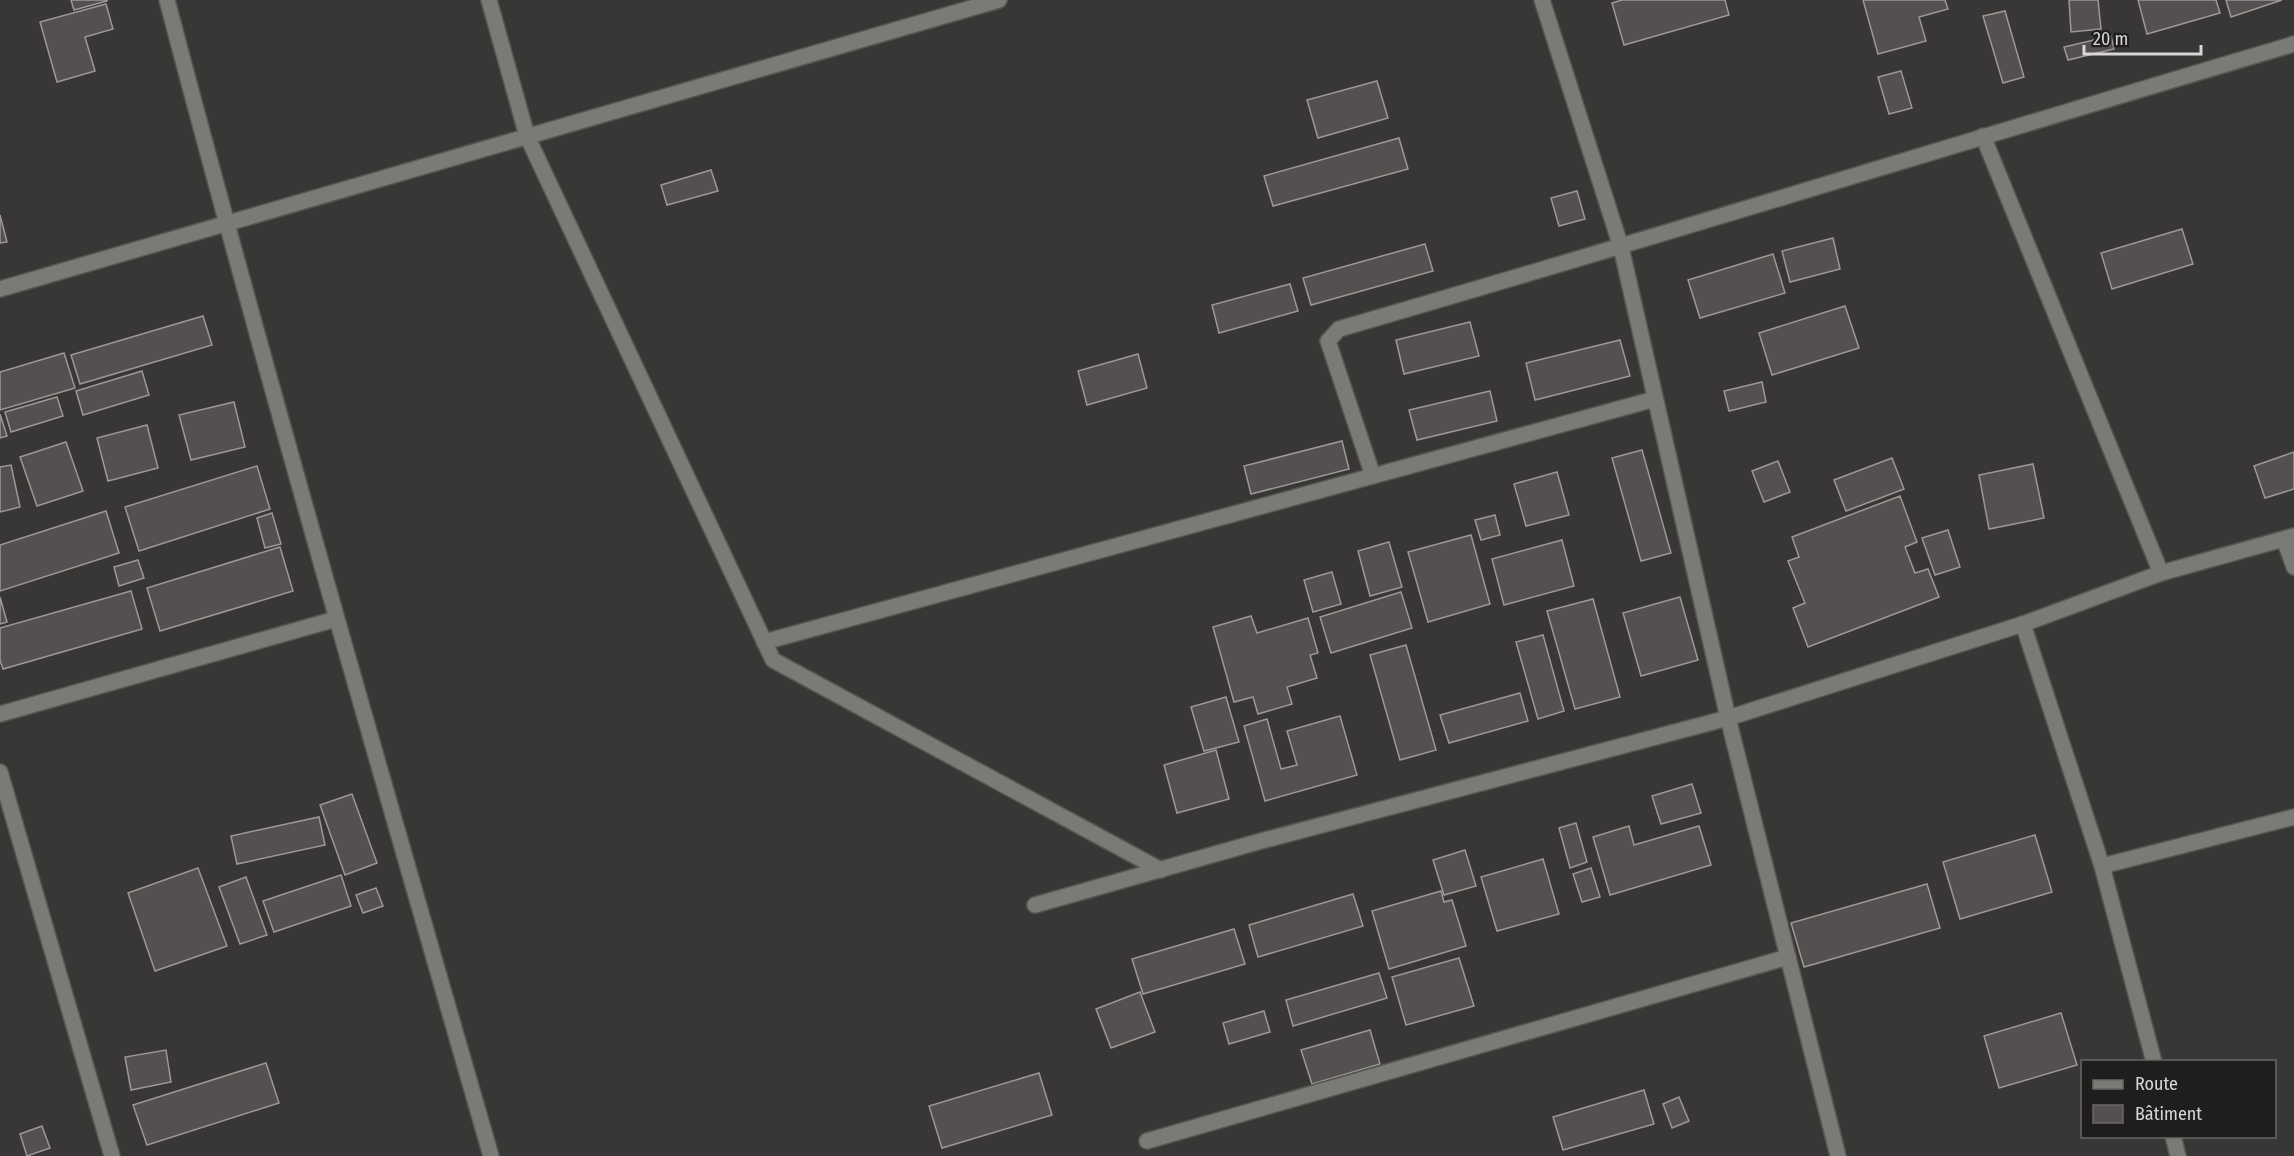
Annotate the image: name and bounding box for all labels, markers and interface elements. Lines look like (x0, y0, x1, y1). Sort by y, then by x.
scale bar (2084, 18, 2201, 56)
text: 20 m (2093, 28, 2128, 50)
legend (2081, 1060, 2276, 1138)
text: Route (2135, 1073, 2178, 1095)
text: Bâtiment (2135, 1103, 2202, 1125)

